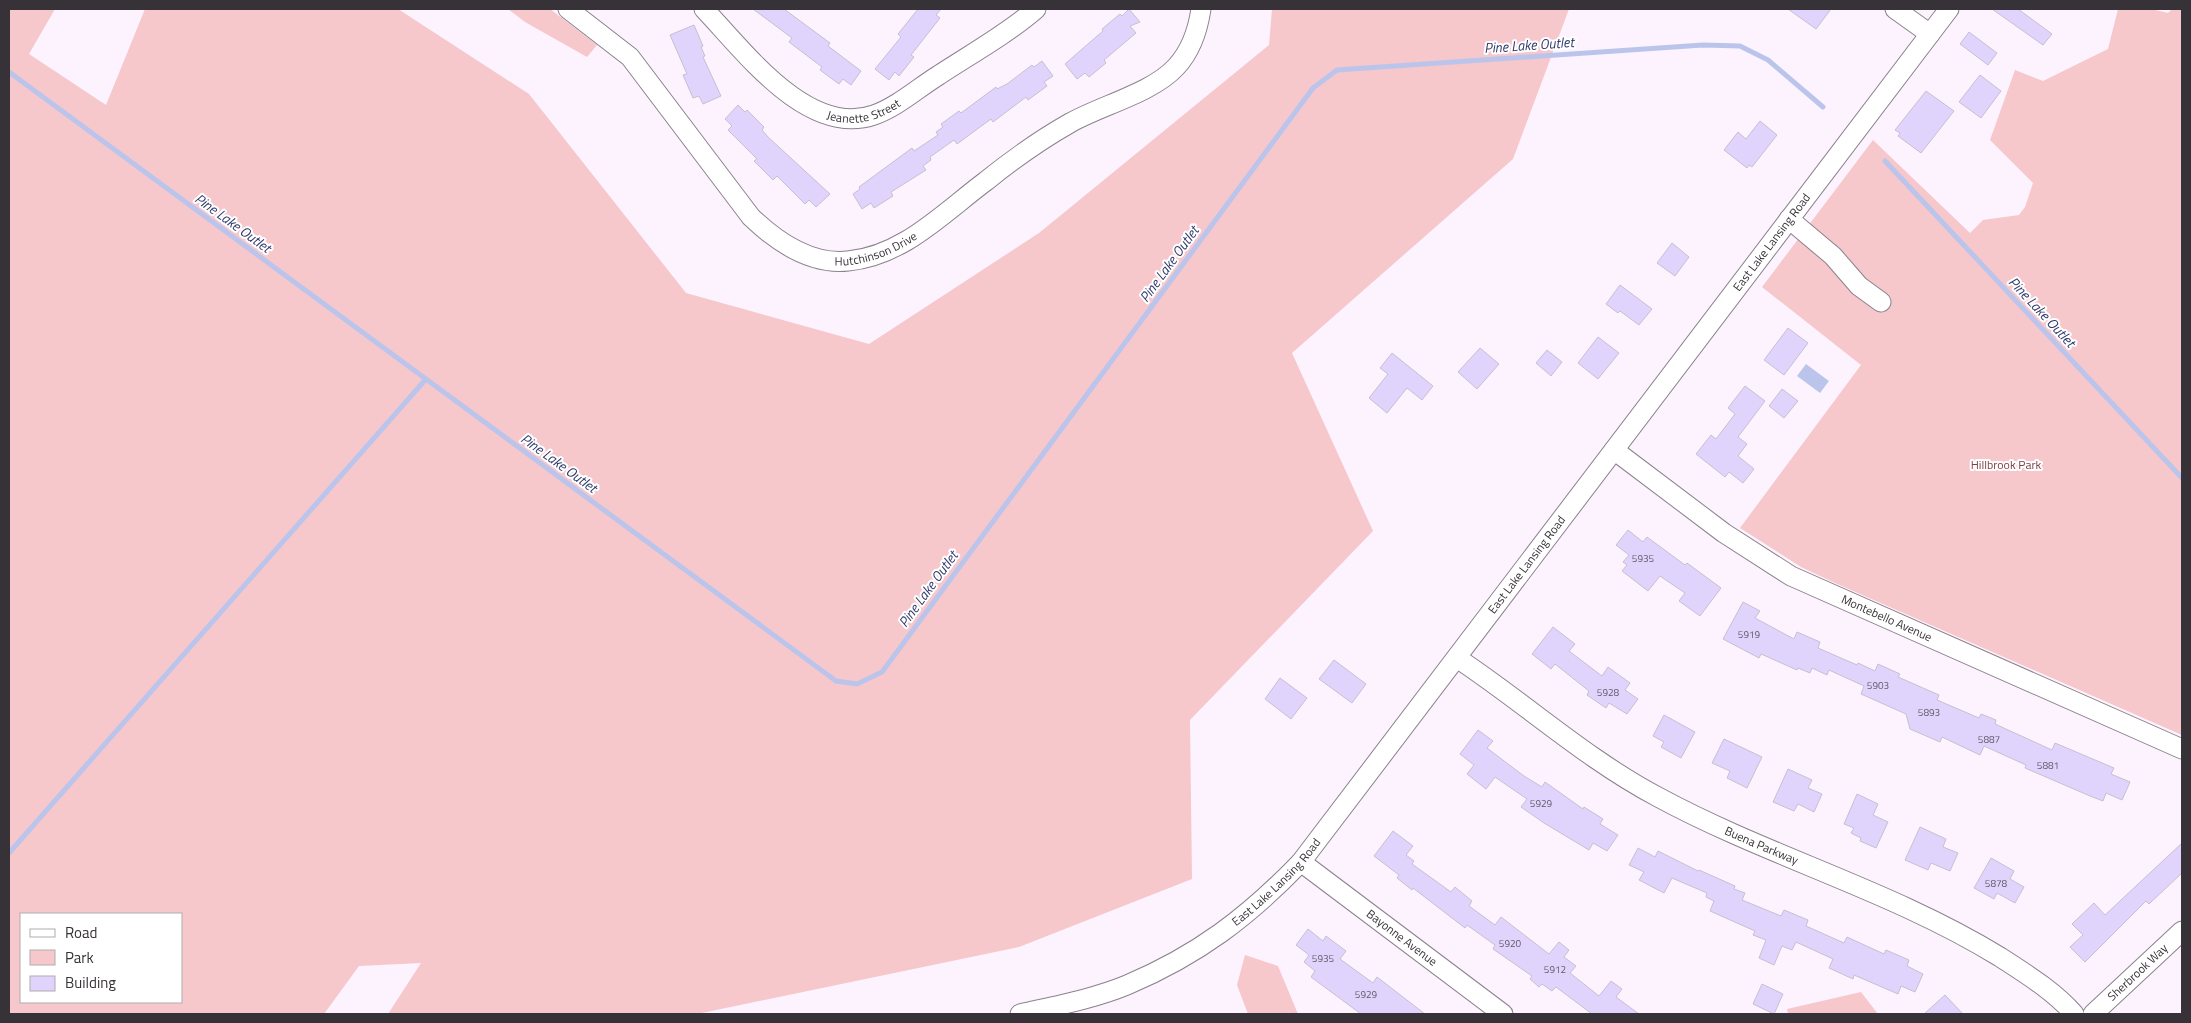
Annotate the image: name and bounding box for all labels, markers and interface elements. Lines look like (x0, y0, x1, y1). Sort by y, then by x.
water label: Pine Lake Outlet (1483, 31, 1576, 58)
street label: Jeanette Street (825, 93, 905, 128)
water label: Pine Lake Outlet (191, 188, 277, 258)
street label: East Lake Lansing Road (1728, 189, 1815, 295)
water label: Pine Lake Outlet (1134, 220, 1204, 306)
street label: Hutchinson Drive (834, 227, 921, 270)
water label: Pine Lake Outlet (2004, 272, 2082, 353)
water label: Pine Lake Outlet (517, 428, 603, 498)
park label: Hillbrook Park (1971, 455, 2042, 474)
street label: East Lake Lansing Road (1483, 511, 1570, 618)
water label: Pine Lake Outlet (893, 545, 963, 631)
house number: 5935 (1632, 551, 1655, 566)
street label: Montebello Avenue (1838, 589, 1935, 646)
house number: 5919 (1738, 627, 1761, 642)
house number: 5903 (1867, 678, 1889, 693)
house number: 5928 (1597, 685, 1620, 700)
house number: 5893 (1918, 705, 1940, 720)
house number: 5887 (1978, 732, 2000, 747)
house number: 5881 (2037, 758, 2059, 773)
house number: 5929 (1530, 796, 1553, 811)
street label: Buena Parkway (1722, 821, 1802, 870)
street label: East Lake Lansing Road (1227, 834, 1325, 930)
house number: 5878 (1985, 876, 2008, 891)
street label: Bayonne Avenue (1362, 904, 1441, 970)
legend (20, 913, 182, 1003)
text: Road (65, 921, 97, 944)
house number: 5920 (1499, 936, 1522, 951)
street label: Sherbrook Way (2103, 939, 2172, 1005)
text: Park (65, 946, 94, 969)
house number: 5935 (1312, 951, 1335, 966)
house number: 5912 (1544, 962, 1566, 977)
text: Building (65, 971, 116, 994)
house number: 5929 (1355, 987, 1378, 1002)

